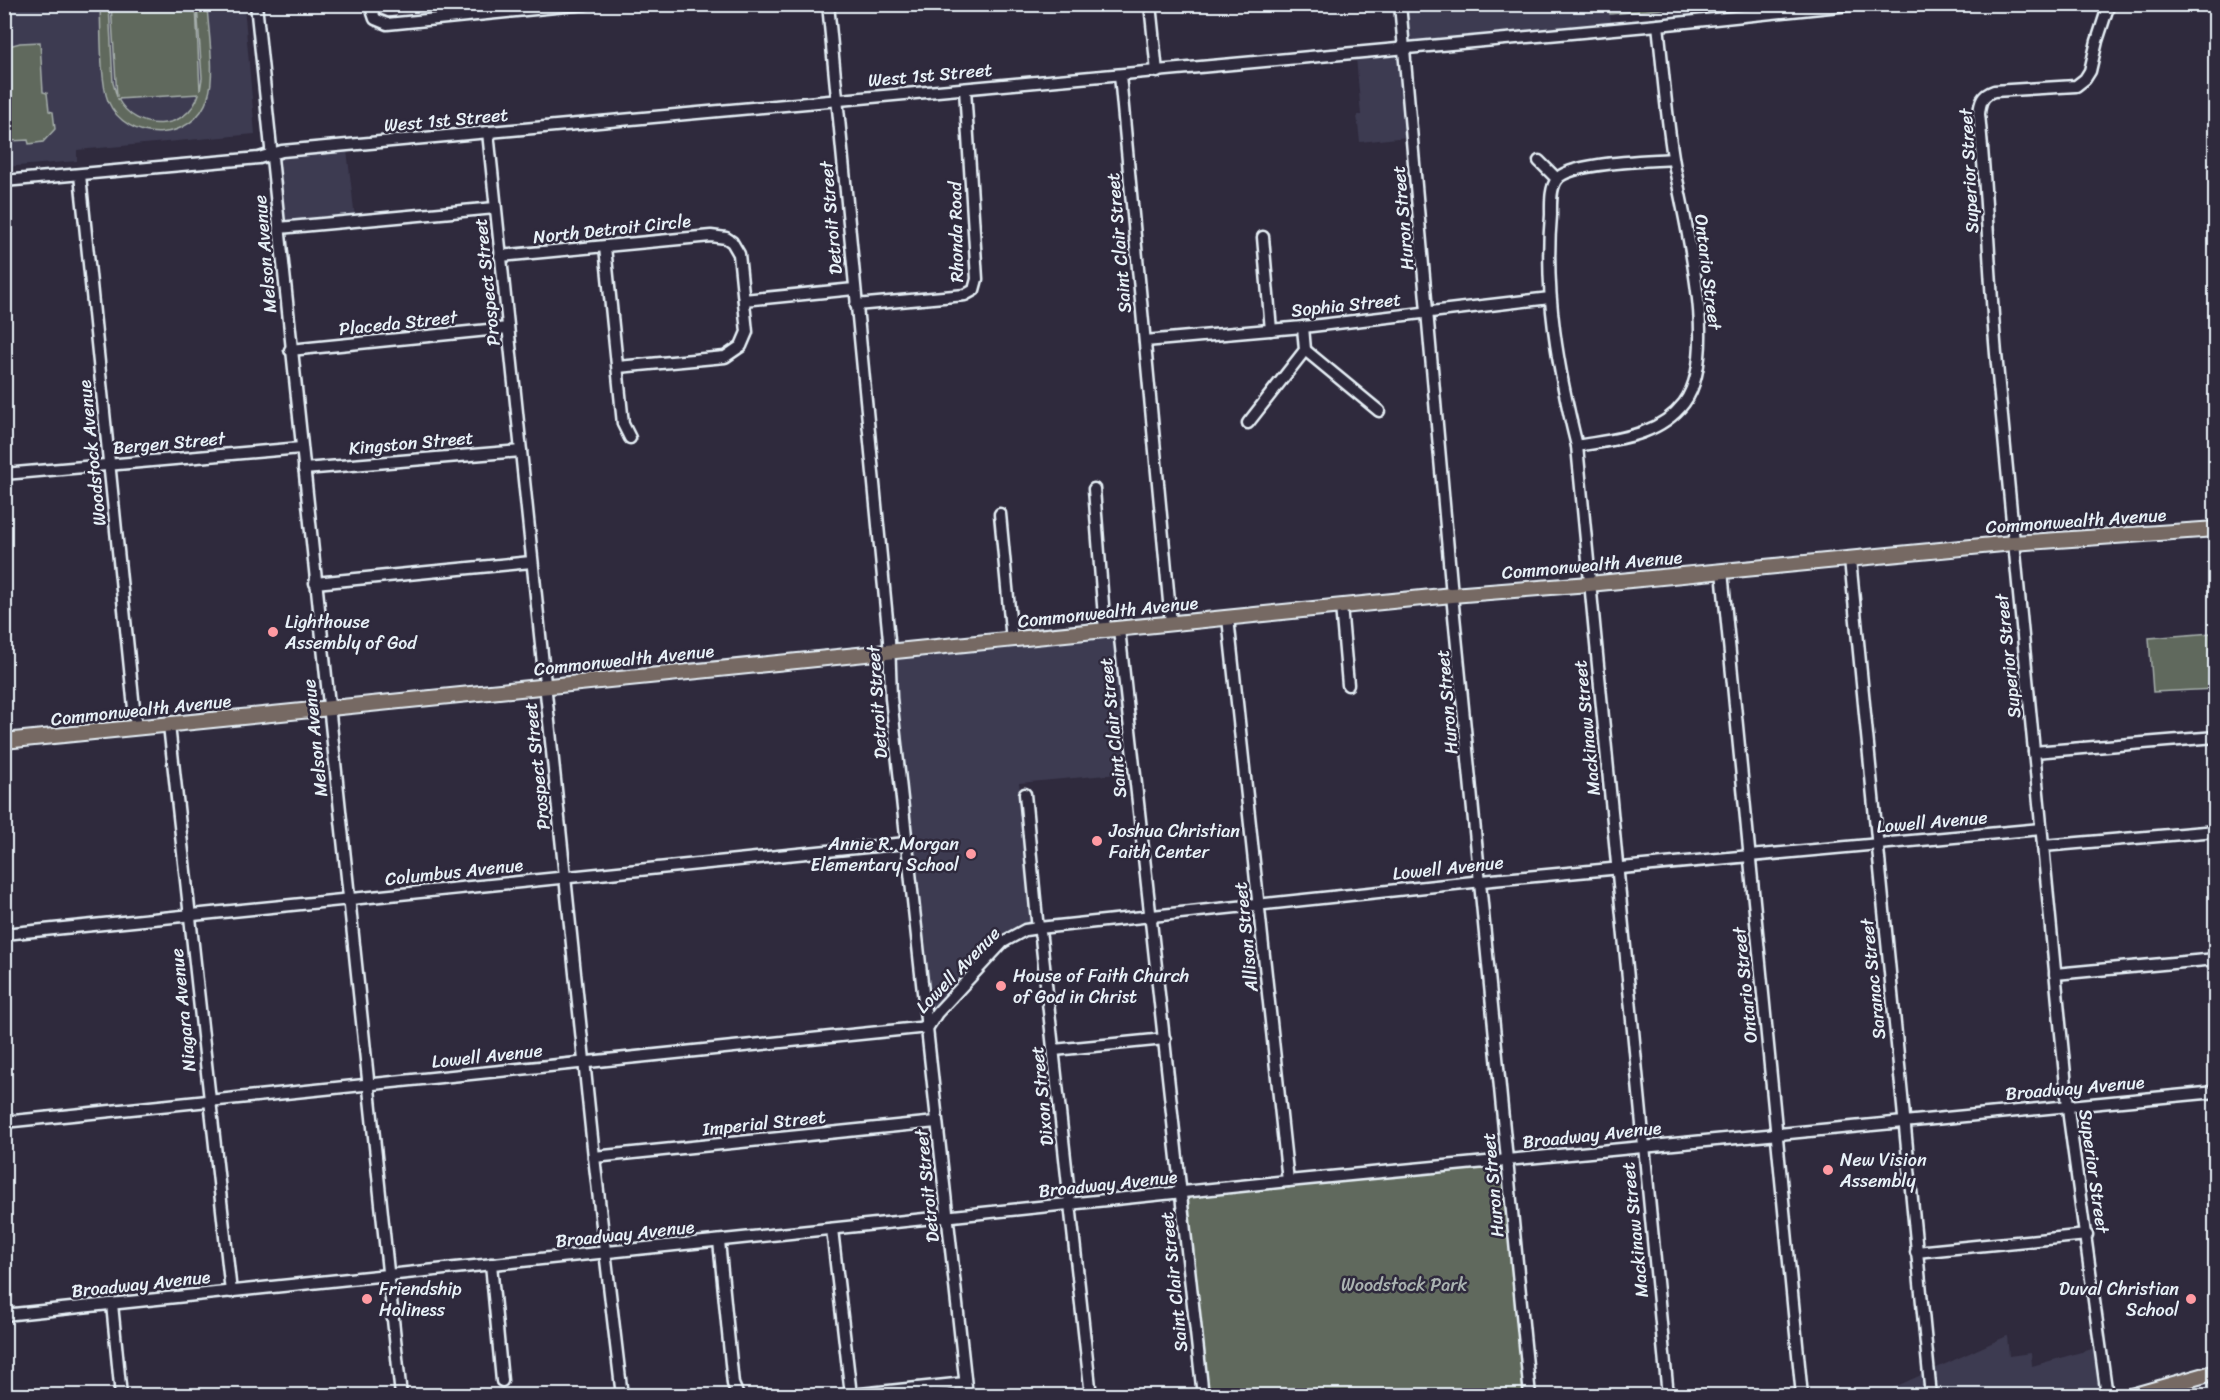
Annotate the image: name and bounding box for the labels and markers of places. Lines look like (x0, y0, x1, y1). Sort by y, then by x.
place label: Lighthouse Assembly of God (284, 606, 418, 659)
marker: Lighthouse Assembly of God (266, 625, 280, 639)
place label: Joshua Christian Faith Center (1108, 815, 1240, 868)
place label: Annie R. Morgan Elementary School (810, 828, 960, 881)
marker: Joshua Christian Faith Center (1090, 834, 1104, 848)
marker: Annie R. Morgan Elementary School (964, 847, 978, 861)
place label: House of Faith Church of God in Christ (1013, 960, 1189, 1013)
marker: House of Faith Church of God in Christ (994, 979, 1008, 993)
place label: New Vision Assembly (1839, 1144, 1927, 1197)
marker: New Vision Assembly (1821, 1163, 1835, 1177)
place label: Friendship Holiness (379, 1273, 462, 1326)
place label: Duval Christian School (2059, 1273, 2180, 1326)
marker: Friendship Holiness (360, 1292, 374, 1306)
marker: Duval Christian School (2184, 1292, 2198, 1306)

